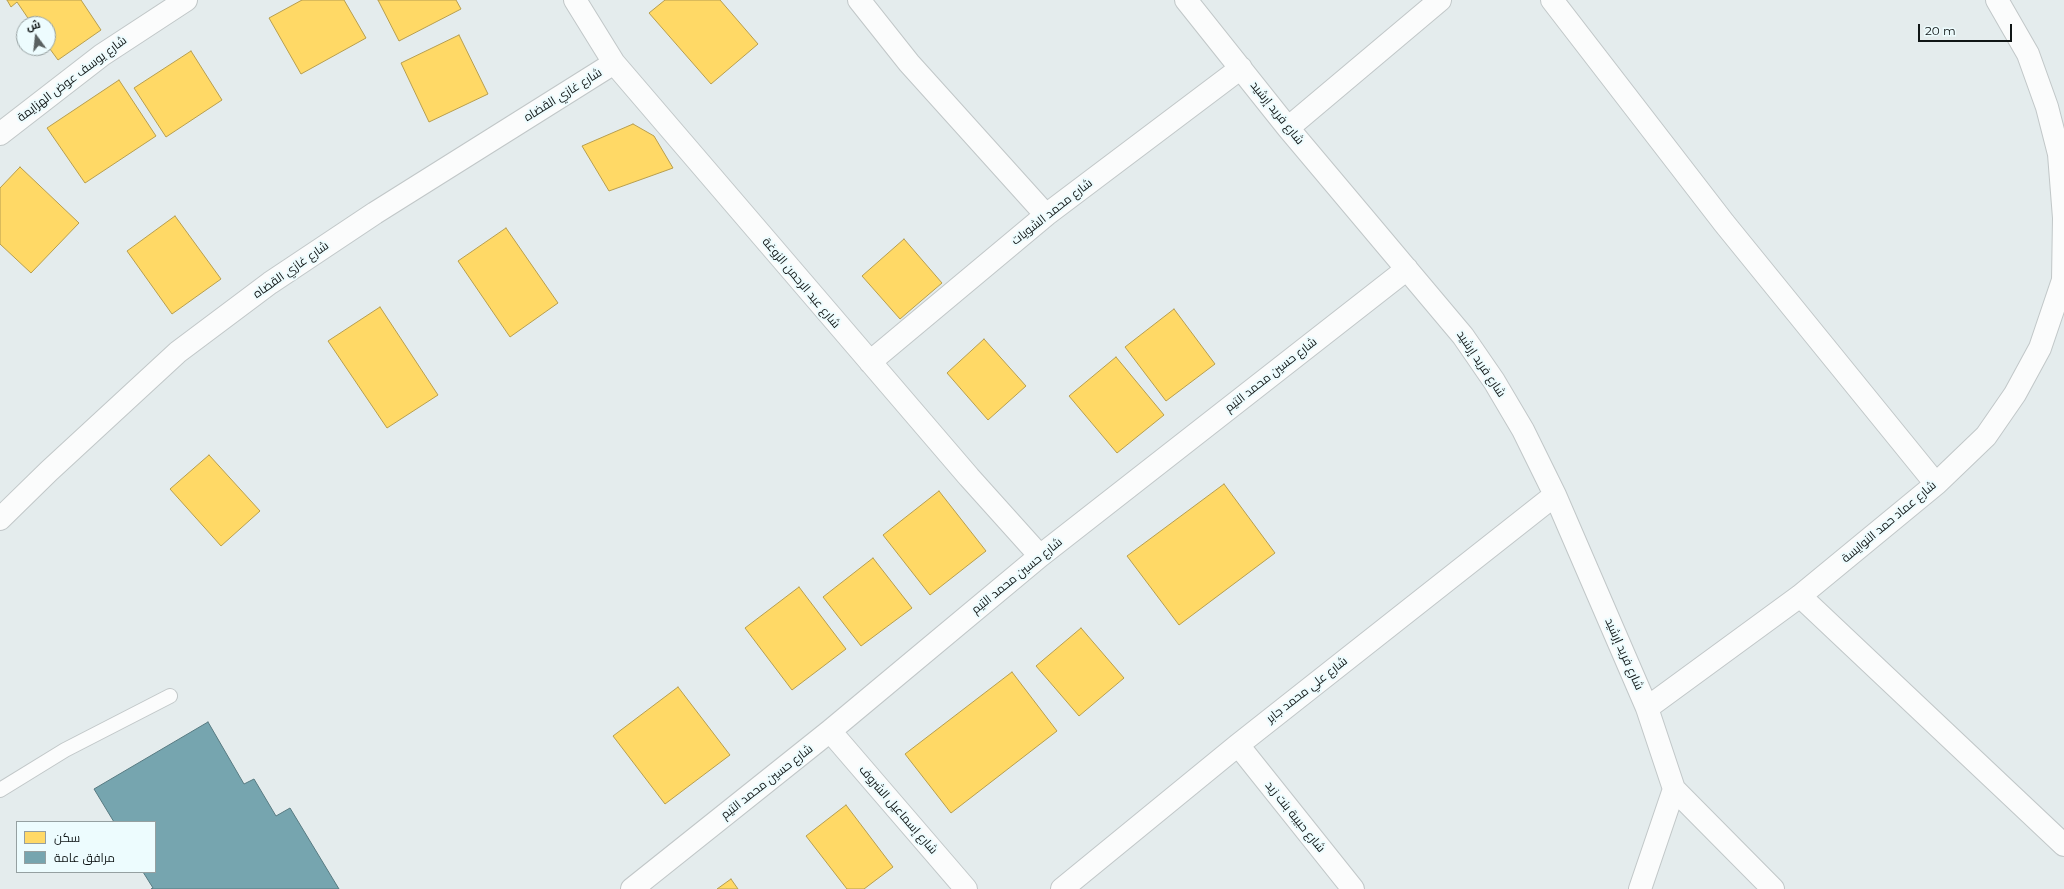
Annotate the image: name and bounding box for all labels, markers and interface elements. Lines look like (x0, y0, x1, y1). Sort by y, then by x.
north arrow (16, 16, 56, 56)
scale bar (1920, 16, 2014, 42)
text: ش (25, 17, 42, 34)
text: 20 m (1925, 23, 1956, 38)
street label: شارع يوسف عوض الهزايمة (14, 33, 130, 125)
street label: شارع غازي القضاه (521, 65, 605, 125)
street label: شارع فريد إرشيد (1247, 78, 1307, 148)
street label: شارع محمد الشويات (1009, 176, 1095, 248)
street label: شارع عبد الرحمن الزوغة (759, 235, 843, 331)
street label: شارع غازي القضاه (250, 239, 332, 301)
street label: شارع فريد إرشيد (1453, 328, 1509, 400)
street label: شارع حسين محمد التيم (1222, 335, 1320, 415)
street label: شارع عماد حمد النوايسة (1839, 478, 1939, 566)
street label: شارع حسين محمد التيم (969, 535, 1065, 617)
street label: شارع فريد إرشيد (1602, 616, 1646, 692)
street label: شارع علي محمد جابر (1264, 654, 1350, 726)
street label: شارع حسين محمد التيم (718, 742, 816, 822)
street label: شارع إسماعيل الشروف (856, 763, 940, 857)
street label: شارع حبيبة بنت زيد (1262, 779, 1328, 855)
legend (16, 821, 156, 873)
text: سكن (54, 830, 80, 845)
text: مرافق عامة (54, 850, 115, 865)

